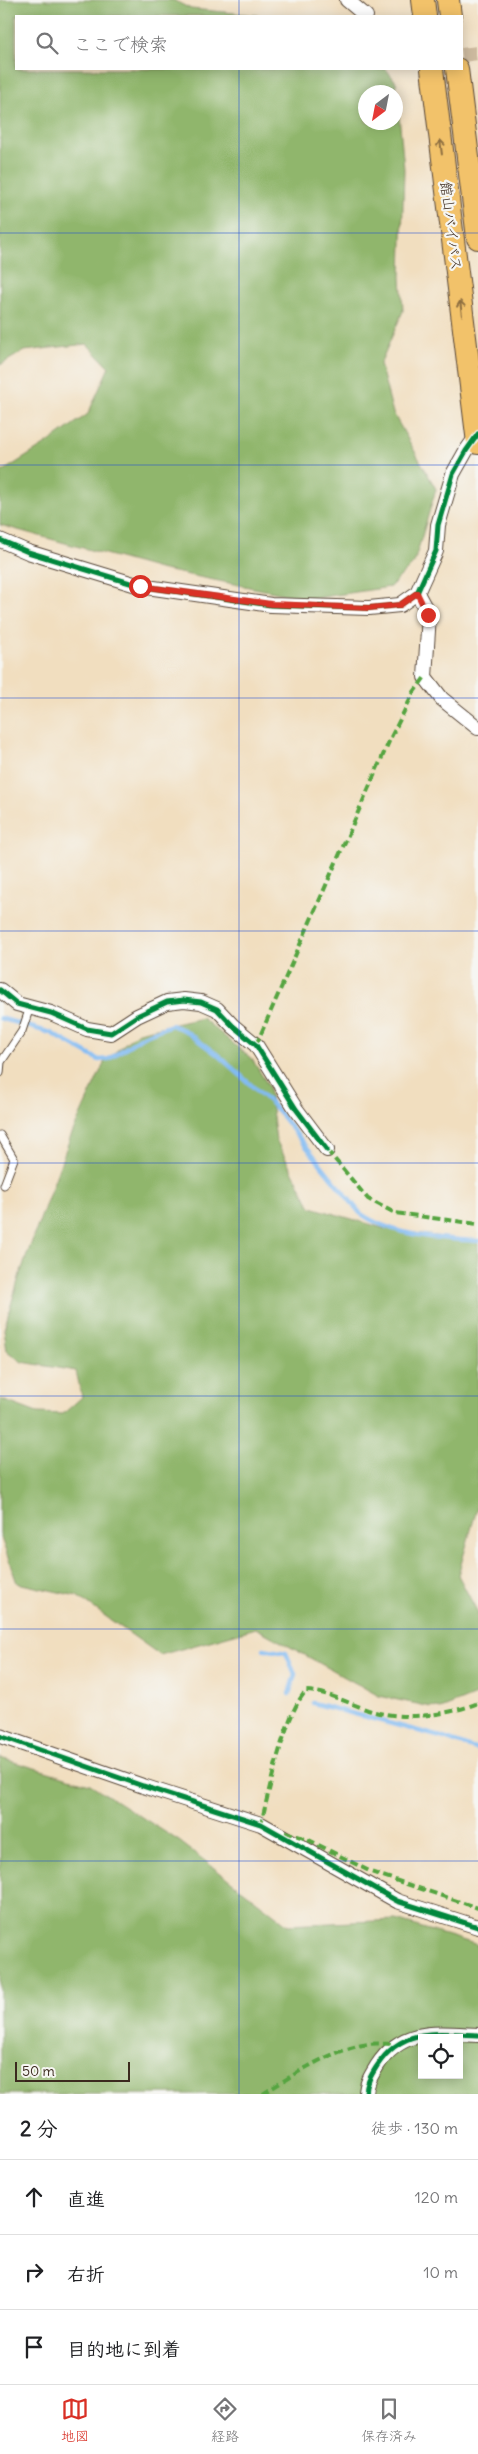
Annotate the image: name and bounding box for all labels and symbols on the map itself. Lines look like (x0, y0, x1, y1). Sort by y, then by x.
north arrow (358, 85, 403, 130)
one-way arrow (436, 139, 446, 155)
street label: 館山バイパス (437, 180, 466, 272)
one-way arrow (456, 300, 466, 316)
route start (129, 575, 152, 598)
route end (417, 604, 440, 627)
scale bar (15, 2059, 130, 2082)

